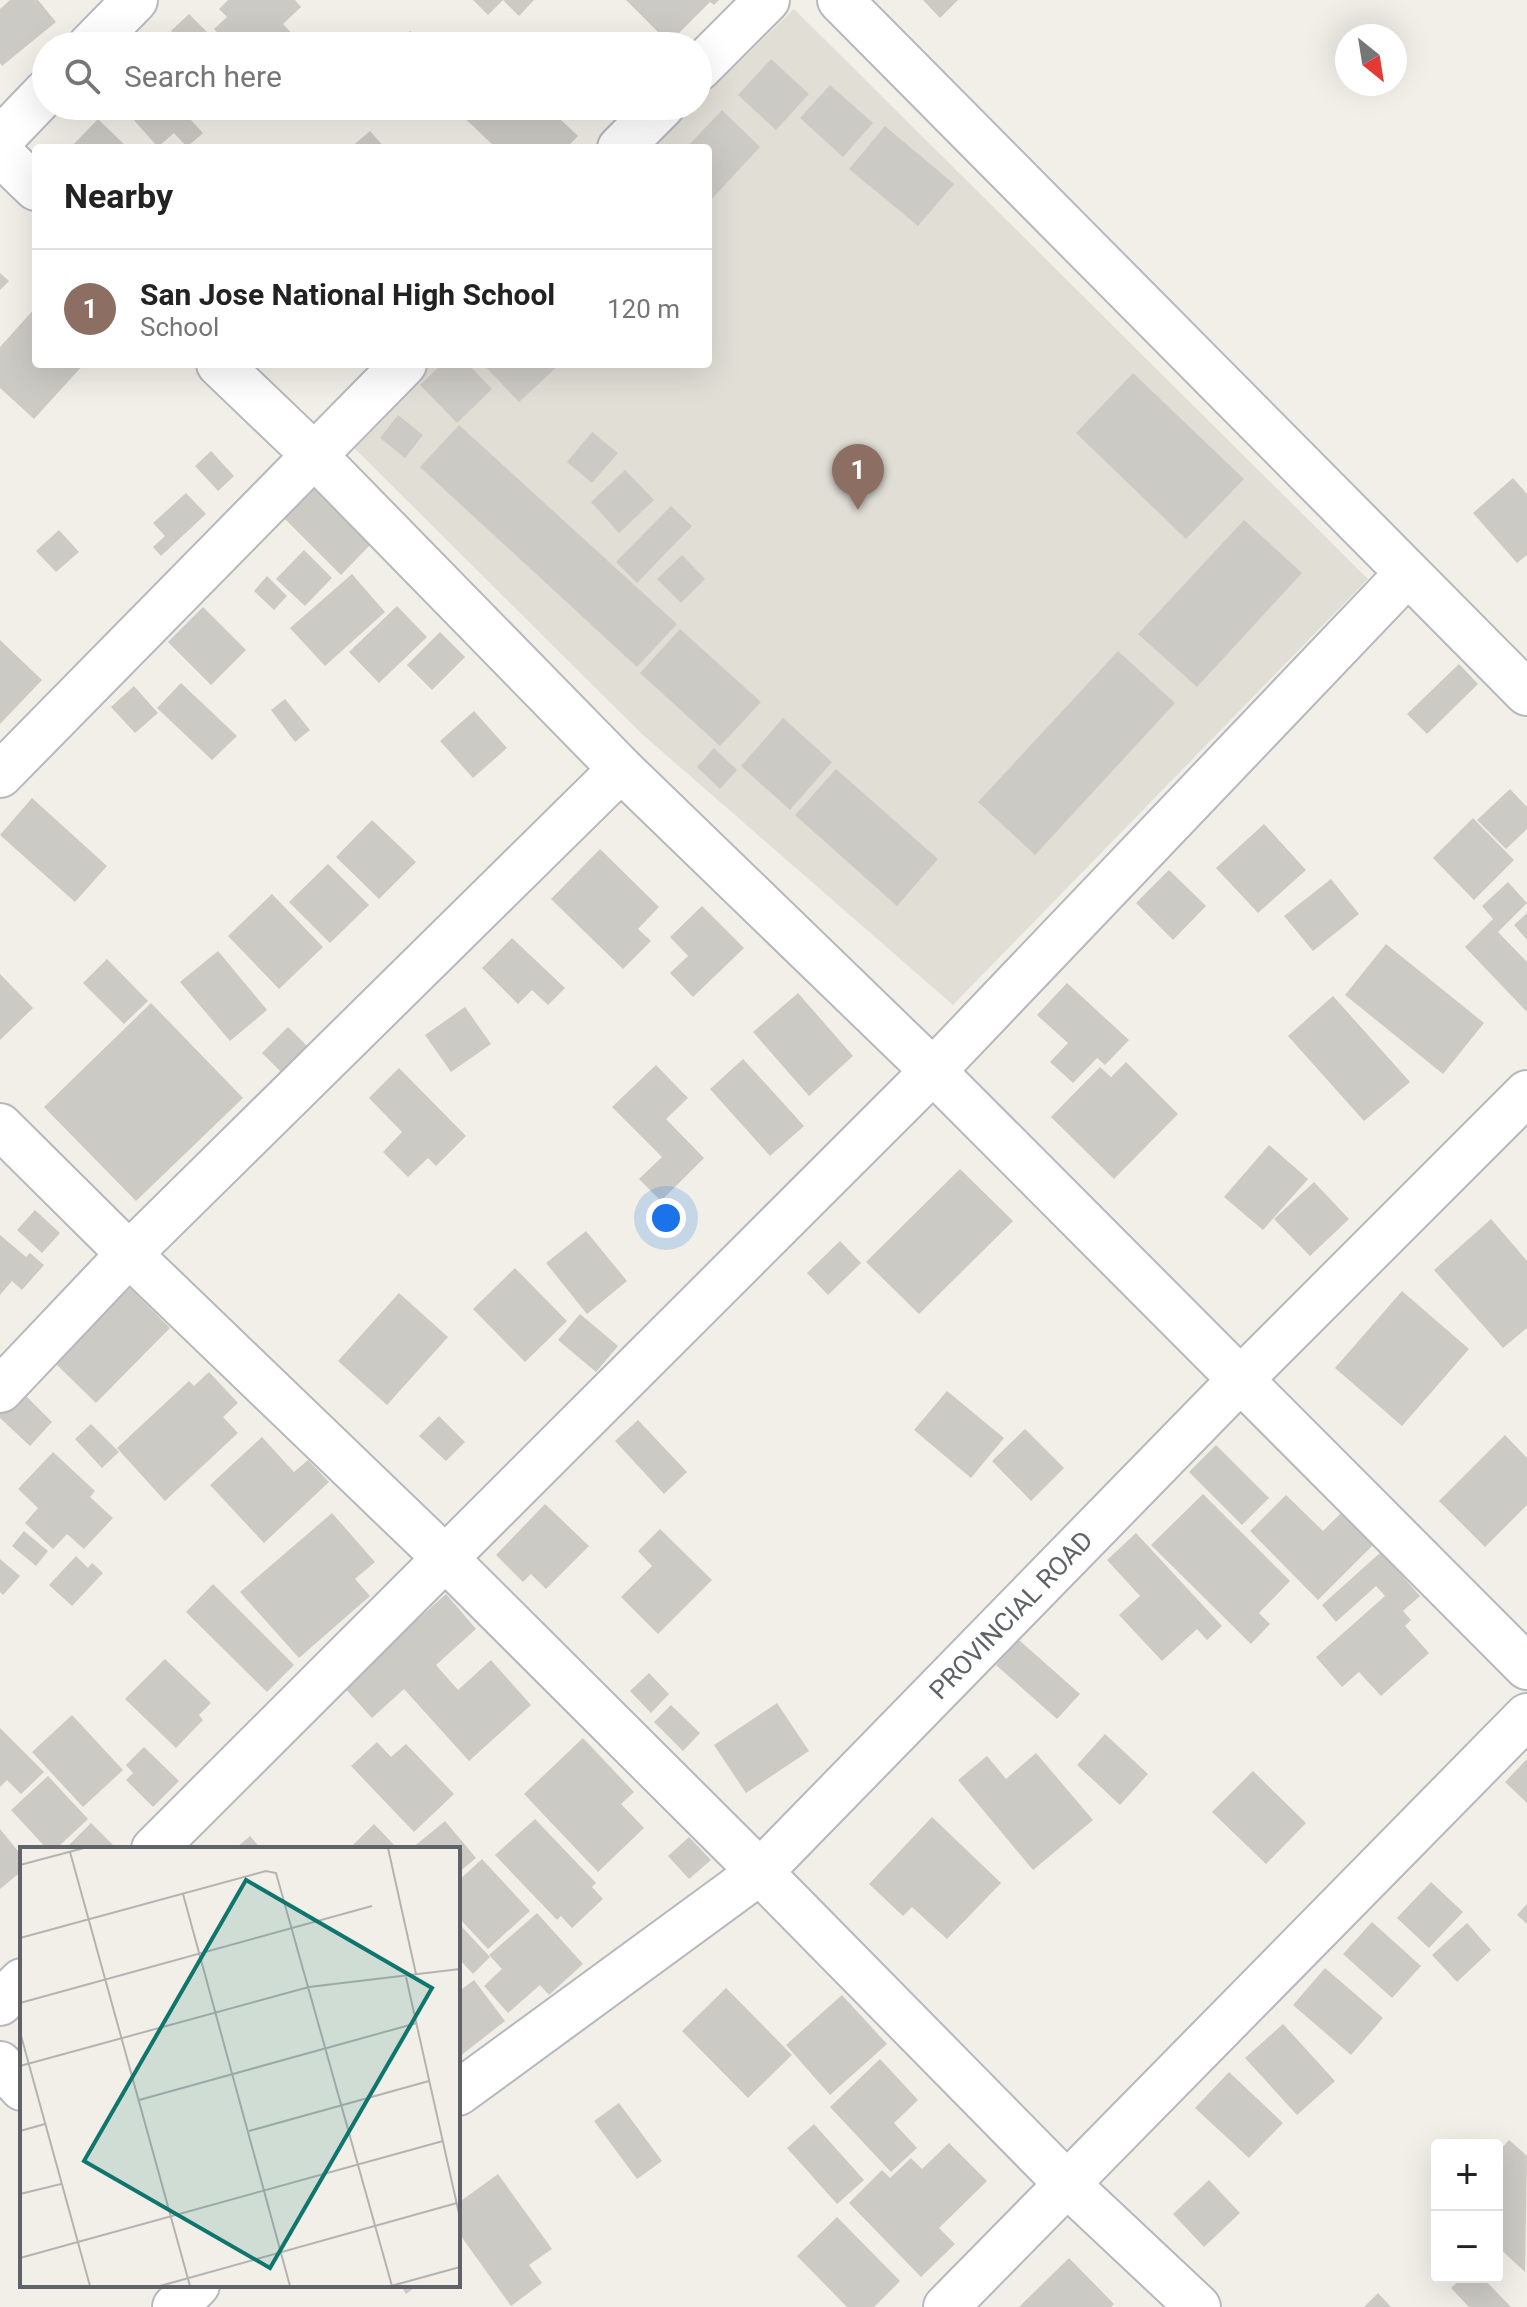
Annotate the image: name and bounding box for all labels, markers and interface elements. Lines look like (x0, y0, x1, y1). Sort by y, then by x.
north arrow (1335, 24, 1407, 96)
search box (32, 32, 712, 120)
icon: search (60, 54, 104, 98)
text: Search here (124, 59, 282, 94)
text: Nearby (64, 176, 173, 216)
text: San Jose National High School (140, 277, 555, 312)
text: 1 (83, 294, 97, 324)
text: 120 m (607, 294, 680, 324)
text: School (140, 312, 219, 342)
pin: 1 (832, 444, 884, 510)
your location (646, 1198, 686, 1238)
street label: PROVINCIAL ROAD (923, 1525, 1099, 1705)
inset map (20, 1847, 460, 2287)
map controls (1431, 2139, 1503, 2283)
button: + (1431, 2139, 1503, 2211)
button: − (1431, 2211, 1503, 2283)

